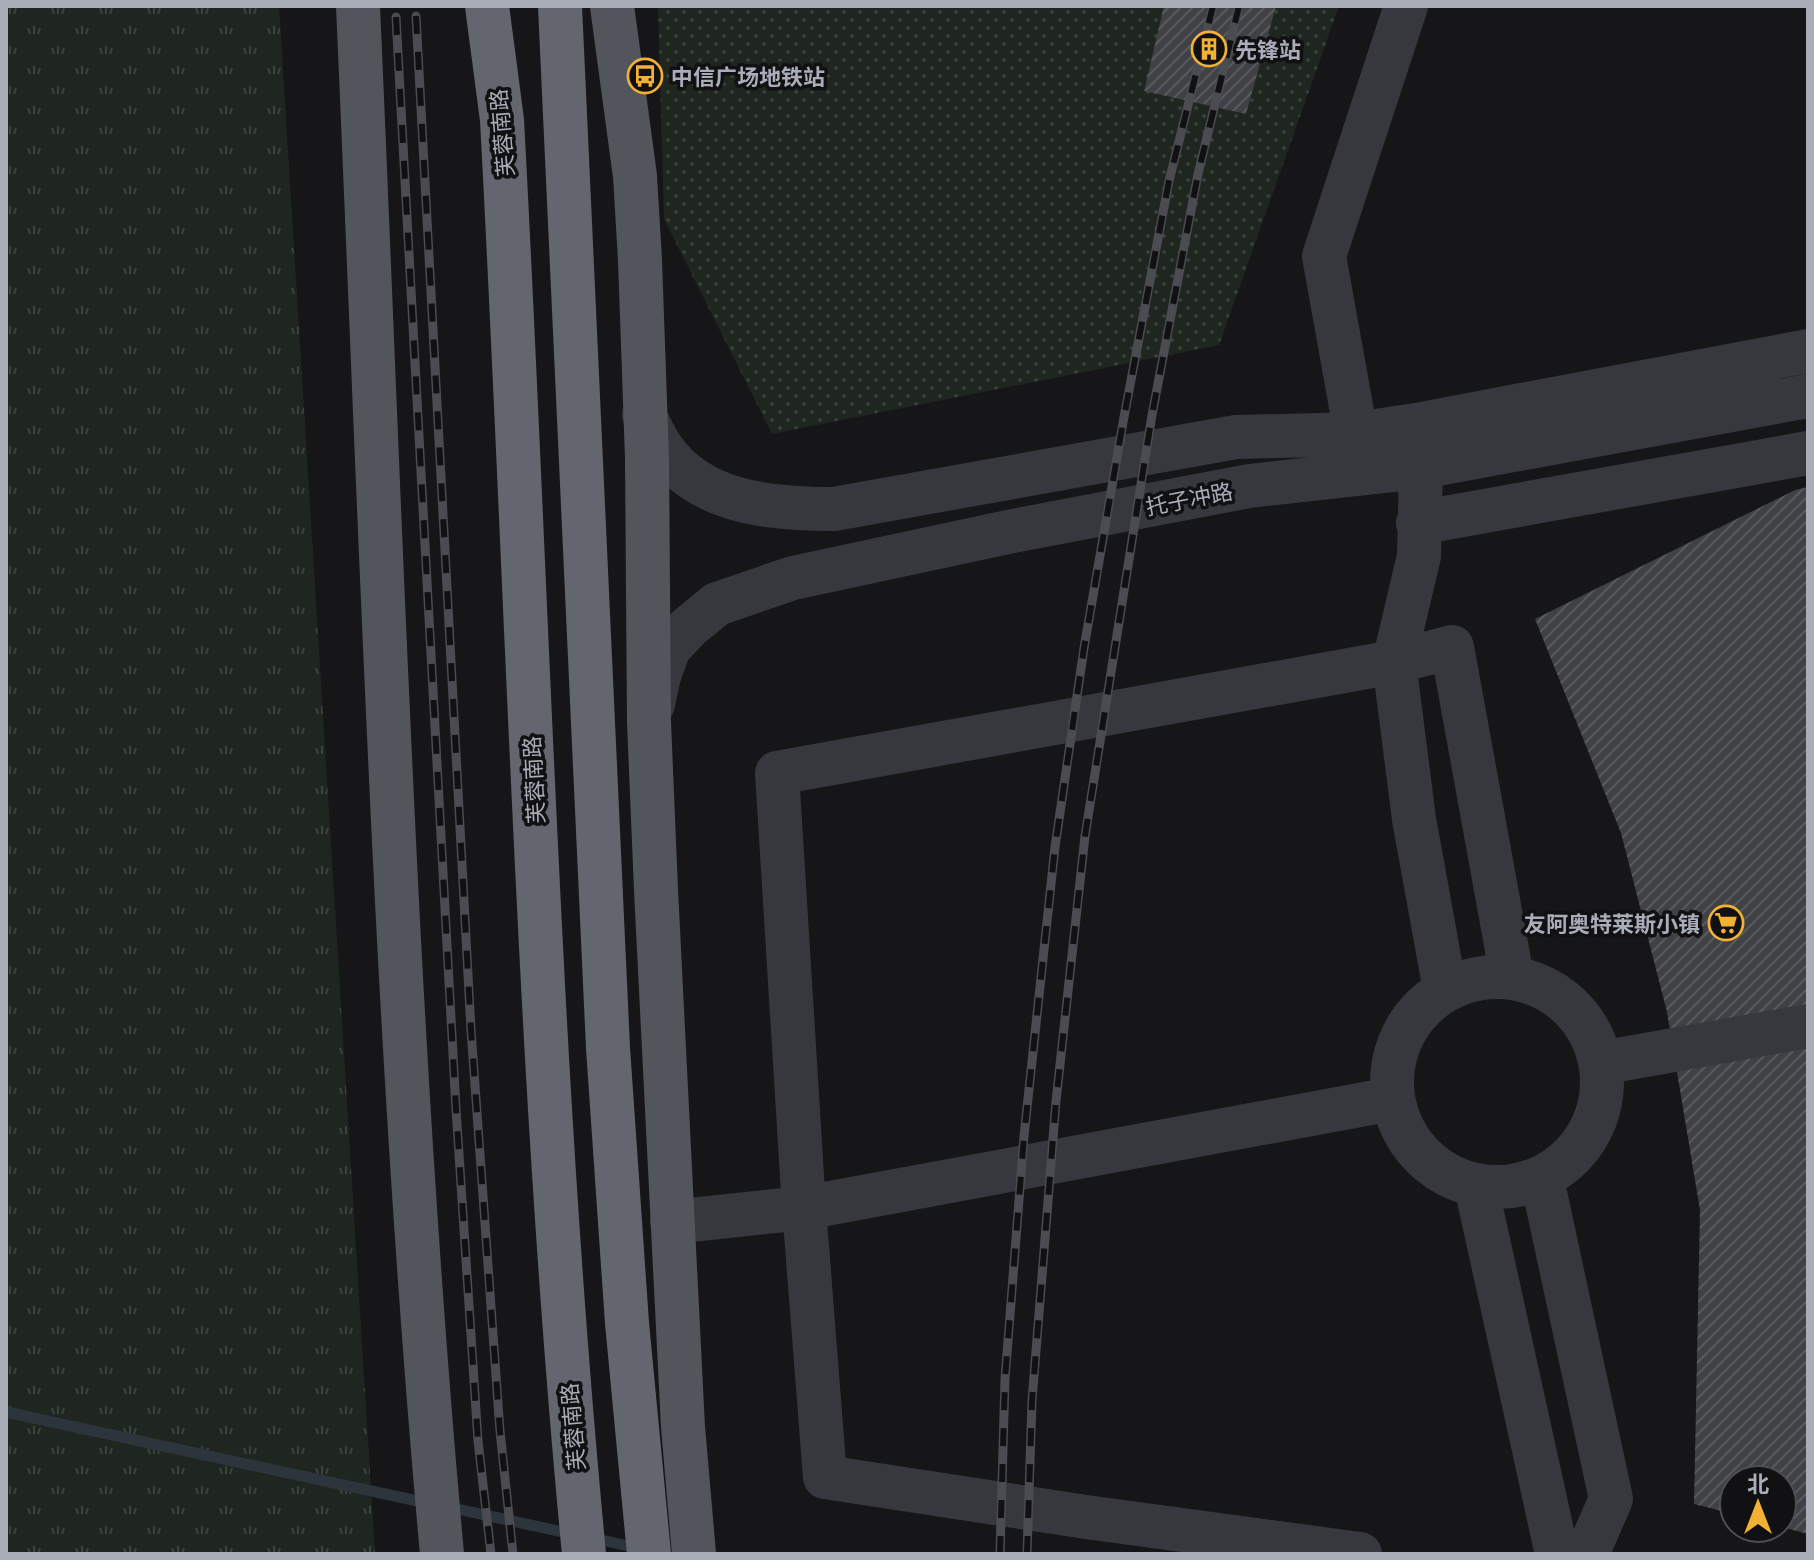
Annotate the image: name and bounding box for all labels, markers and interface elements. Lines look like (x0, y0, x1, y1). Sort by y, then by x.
building icon: 先锋站 (1190, 30, 1228, 68)
place label: 先锋站 (1235, 34, 1301, 64)
bus stop icon: 中信广场地铁站 (626, 57, 664, 95)
place label: 中信广场地铁站 (671, 61, 825, 91)
street label: 芙蓉南路 (482, 88, 520, 178)
street label: 托子冲路 (1143, 475, 1235, 521)
street label: 芙蓉南路 (516, 735, 550, 825)
supermarket icon: 友阿奥特莱斯小镇 (1707, 904, 1745, 942)
place label: 友阿奥特莱斯小镇 (1524, 908, 1700, 938)
street label: 芙蓉南路 (553, 1382, 591, 1472)
north arrow (1718, 1464, 1798, 1544)
text: 北 (1747, 1468, 1769, 1498)

